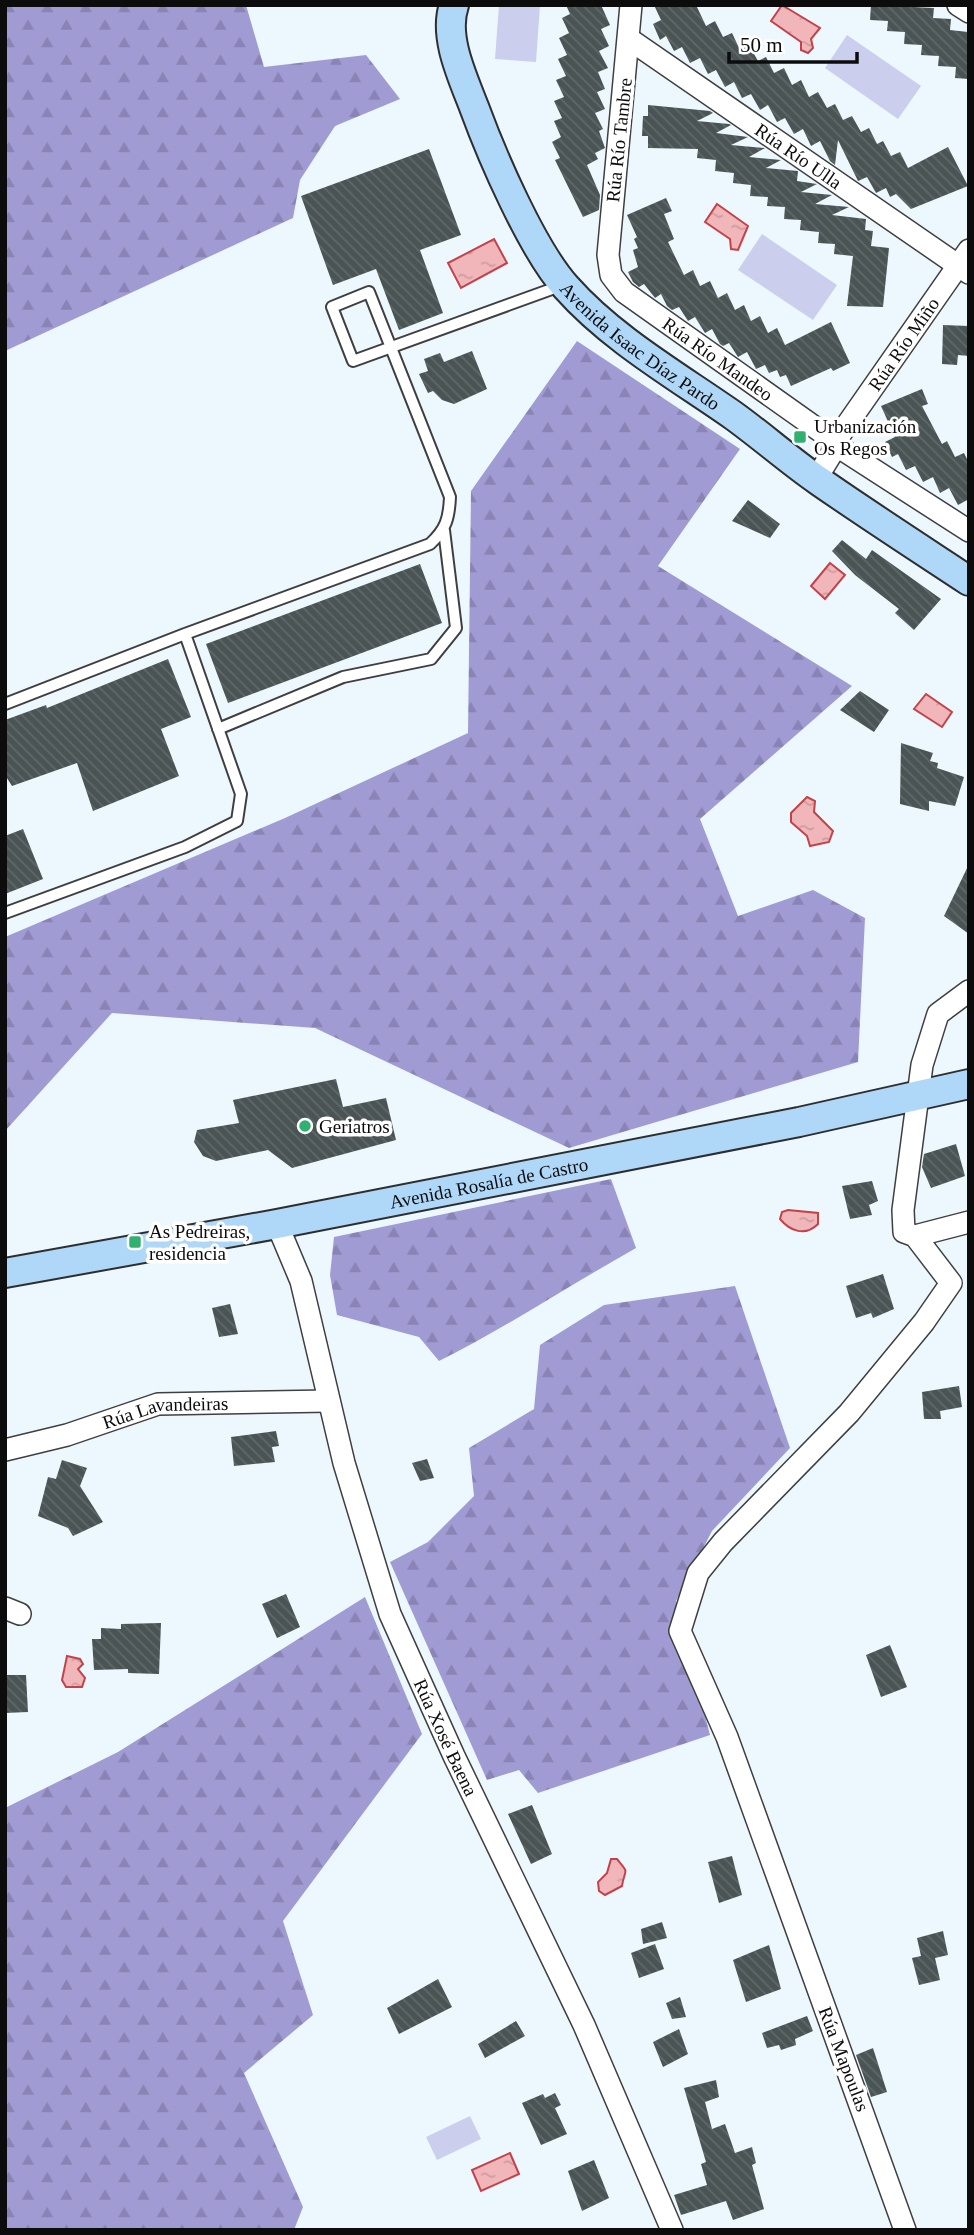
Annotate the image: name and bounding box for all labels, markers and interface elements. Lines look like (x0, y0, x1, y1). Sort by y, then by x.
scale bar (729, 21, 857, 65)
text: 50 m (740, 33, 783, 57)
street label: Rúa Río Tambre (602, 77, 636, 203)
street label: Rúa Río Ulla (751, 119, 846, 193)
street label: Avenida Isaac Díaz Pardo (556, 278, 724, 414)
street label: Rúa Río Miño (864, 293, 943, 395)
street label: Rúa Río Mandeo (659, 313, 777, 405)
place label: Urbanización Os Regos (814, 416, 917, 459)
marker: Urbanización Os Regos (792, 429, 808, 445)
place label: Geriatros (319, 1116, 390, 1137)
marker: Geriatros (297, 1118, 313, 1134)
street label: Avenida Rosalía de Castro (388, 1153, 590, 1212)
place label: As Pedreiras, residencia (149, 1221, 250, 1264)
marker: As Pedreiras, residencia (127, 1234, 143, 1250)
street label: Rúa Lavandeiras (100, 1392, 228, 1433)
street label: Rúa Xosé Baena (410, 1675, 482, 1800)
street label: Rúa Mapoulas (814, 2004, 874, 2114)

